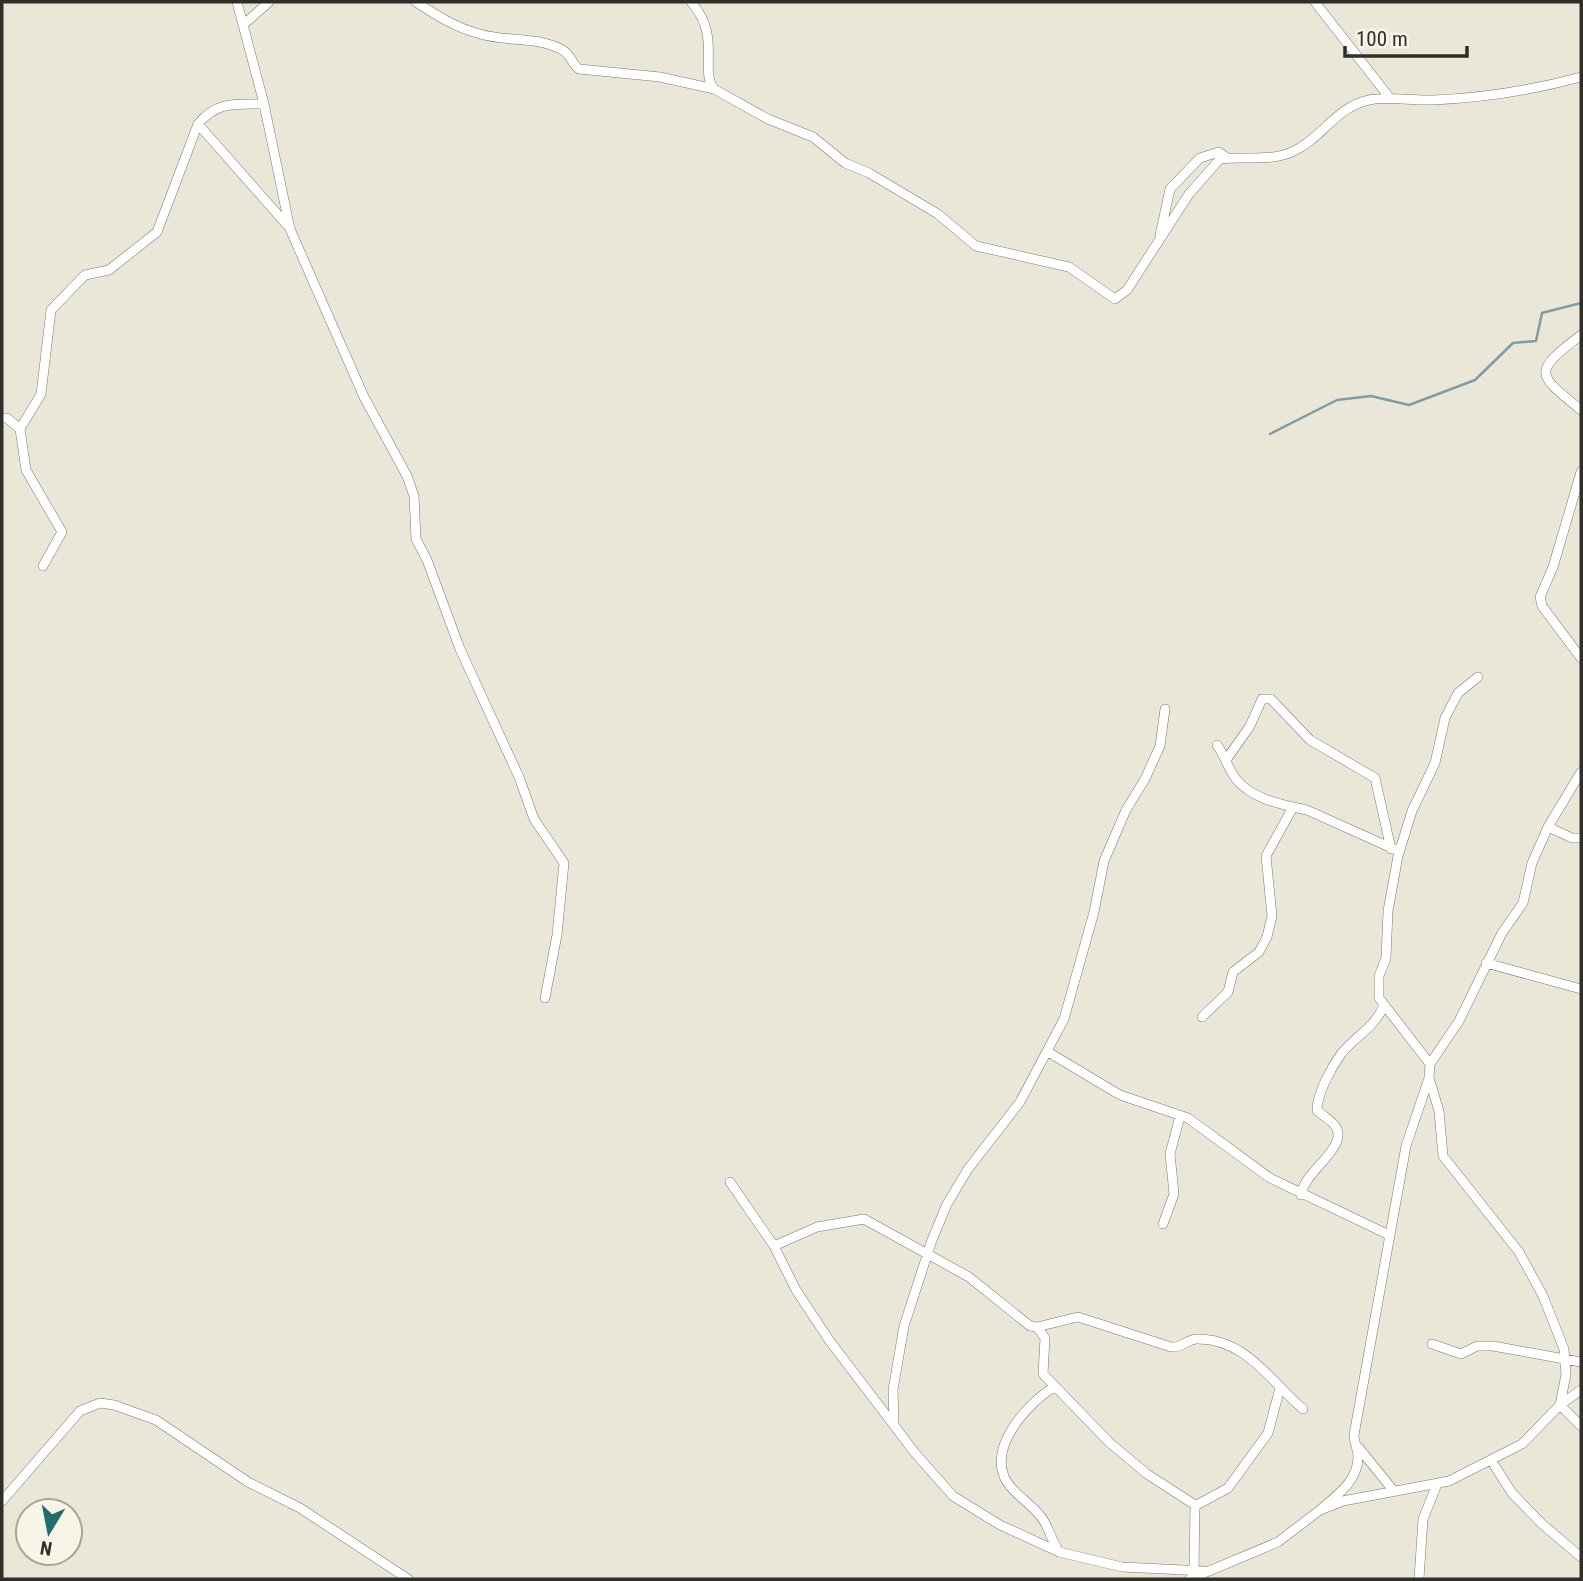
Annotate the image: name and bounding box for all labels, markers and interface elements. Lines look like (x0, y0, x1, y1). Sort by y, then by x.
scale bar (1345, 14, 1468, 58)
text: 100 m (1356, 27, 1408, 51)
north arrow (14, 1497, 84, 1567)
text: N (38, 1536, 54, 1561)

